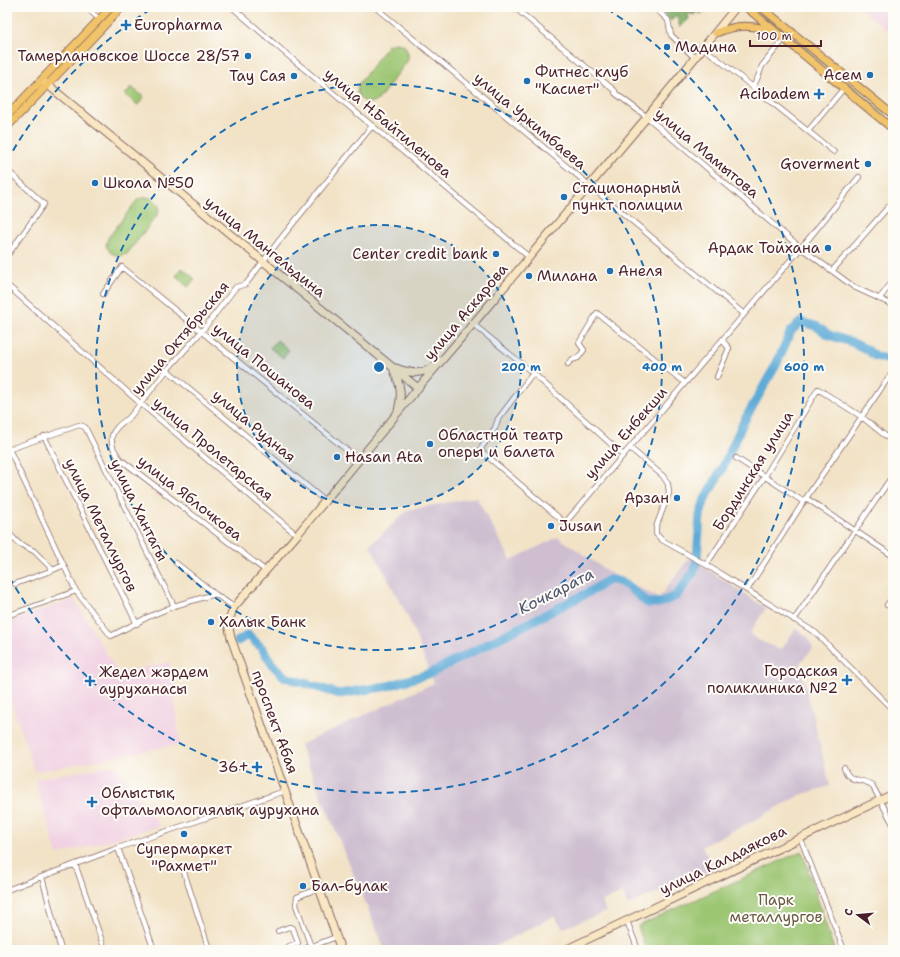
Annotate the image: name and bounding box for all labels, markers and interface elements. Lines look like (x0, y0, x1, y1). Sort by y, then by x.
place label: Europharma (134, 15, 223, 35)
marker: Europharma (121, 20, 131, 30)
scale bar (750, 22, 821, 48)
text: 100 m (756, 28, 792, 44)
place label: Мадина (675, 37, 737, 57)
marker: Мадина (662, 42, 672, 52)
place label: Тамерлановское Шоссе 28/57 (18, 46, 240, 66)
marker: Тамерлановское Шоссе 28/57 (243, 51, 253, 61)
place label: Фитнес клуб "Касиет" (535, 62, 628, 99)
street label: улица Н.Байтиленова (320, 64, 456, 183)
place label: Асем (824, 65, 862, 85)
place label: Тау Сая (229, 66, 286, 86)
street label: улица Уркимбаева (470, 68, 591, 174)
marker: Асем (865, 70, 875, 80)
marker: Тау Сая (289, 71, 299, 81)
marker: Фитнес клуб "Касиет" (522, 76, 532, 86)
place label: Acibadem (739, 84, 810, 104)
marker: Acibadem (813, 88, 825, 100)
street label: улица Мамытова (651, 103, 764, 203)
place label: Goverment (780, 154, 860, 174)
marker: Goverment (863, 159, 873, 169)
place label: Школа №50 (103, 173, 194, 193)
marker: Школа №50 (90, 178, 100, 188)
place label: Стационарный пункт полиции (572, 178, 683, 215)
street label: улица Мангельдина (200, 192, 330, 302)
marker: Стационарный пункт полиции (559, 192, 569, 202)
place label: Ардак Тойхана (708, 238, 821, 258)
marker: Ардак Тойхана (823, 243, 833, 253)
place label: Center credit bank (352, 244, 488, 264)
marker: Center credit bank (491, 249, 501, 259)
street label: улица Аскарова (420, 259, 513, 365)
place label: Анеля (618, 261, 663, 281)
place label: Милана (537, 266, 598, 286)
marker: Анеля (605, 266, 615, 276)
marker: Милана (524, 271, 534, 281)
street label: улица Октябрьская (126, 277, 234, 399)
street label: улица Пошанова (208, 318, 320, 414)
text: 200 m (501, 359, 541, 375)
text: 400 m (642, 359, 682, 375)
text: 600 m (784, 359, 824, 375)
centre of rings (372, 360, 386, 374)
street label: улица Енбекши (580, 382, 672, 484)
street label: улица Рудная (208, 385, 300, 467)
street label: улица Пролетарская (149, 393, 277, 505)
street label: Бординская улица (708, 407, 798, 535)
place label: Областной театр оперы и балета (438, 425, 563, 462)
marker: Областной театр оперы и балета (425, 439, 435, 449)
place label: Hasan Ata (345, 447, 423, 467)
street label: улица Яблочкова (133, 451, 247, 546)
marker: Hasan Ata (332, 452, 342, 462)
street label: улица Металлургов (60, 455, 142, 595)
street label: улица Хантагы (106, 455, 172, 565)
place label: Арзан (624, 488, 669, 508)
marker: Арзан (672, 493, 682, 503)
place label: Jusan (559, 516, 602, 536)
marker: Jusan (546, 521, 556, 531)
water label: Кочкарата (515, 563, 598, 619)
place label: Халык Банк (219, 612, 306, 632)
marker: Халык Банк (206, 617, 216, 627)
place label: Городская поликлиника №2 (707, 661, 838, 698)
place label: Жедел жәрдем ауруханасы (99, 662, 209, 699)
street label: проспект Абая (247, 667, 303, 777)
marker: Городская поликлиника №2 (841, 674, 853, 686)
marker: Жедел жәрдем ауруханасы (84, 675, 96, 687)
place label: 36+ (218, 757, 249, 777)
marker: 36+ (252, 762, 262, 772)
place label: Облыстық офтальмологиялық аурухана (101, 783, 320, 820)
marker: Облыстық офтальмологиялық аурухана (86, 796, 98, 808)
street label: улица Калдаякова (656, 820, 790, 899)
marker: Супермаркет "Рахмет" (179, 829, 189, 839)
place label: Супермаркет "Рахмет" (136, 839, 232, 876)
place label: Бал-булак (311, 876, 388, 896)
marker: Бал-булак (298, 881, 308, 891)
park label: Парк металлургов (730, 890, 823, 927)
north arrow (838, 895, 878, 935)
text: С (841, 907, 857, 918)

